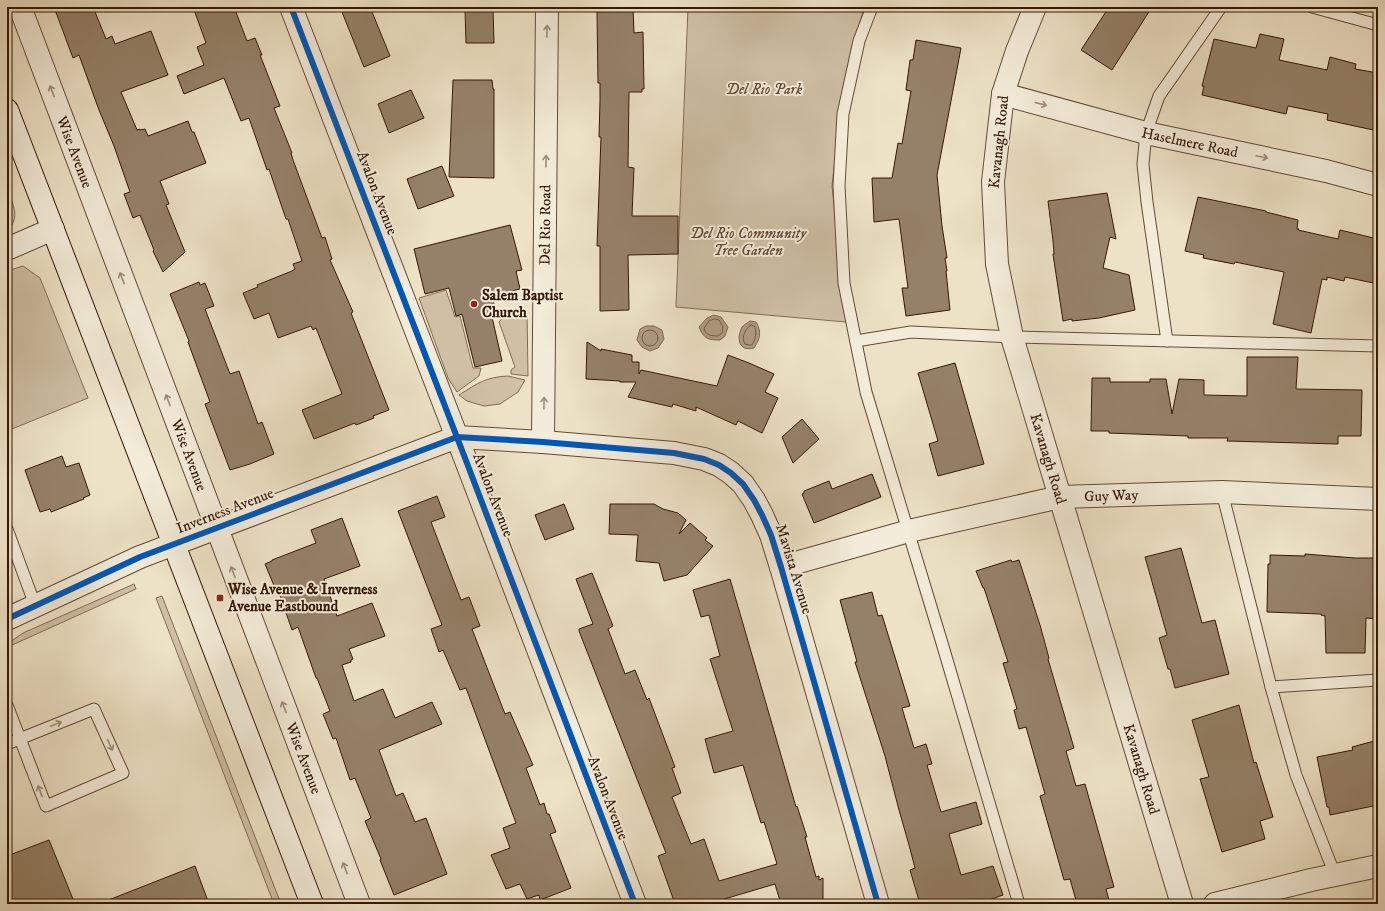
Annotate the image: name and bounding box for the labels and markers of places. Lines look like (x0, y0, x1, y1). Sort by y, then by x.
place label: Salem Baptist Church (482, 286, 563, 322)
marker: Salem Baptist Church (469, 299, 479, 309)
place label: Wise Avenue & Inverness Avenue Eastbound (227, 580, 378, 616)
marker: Wise Avenue & Inverness Avenue Eastbound (215, 593, 225, 603)

